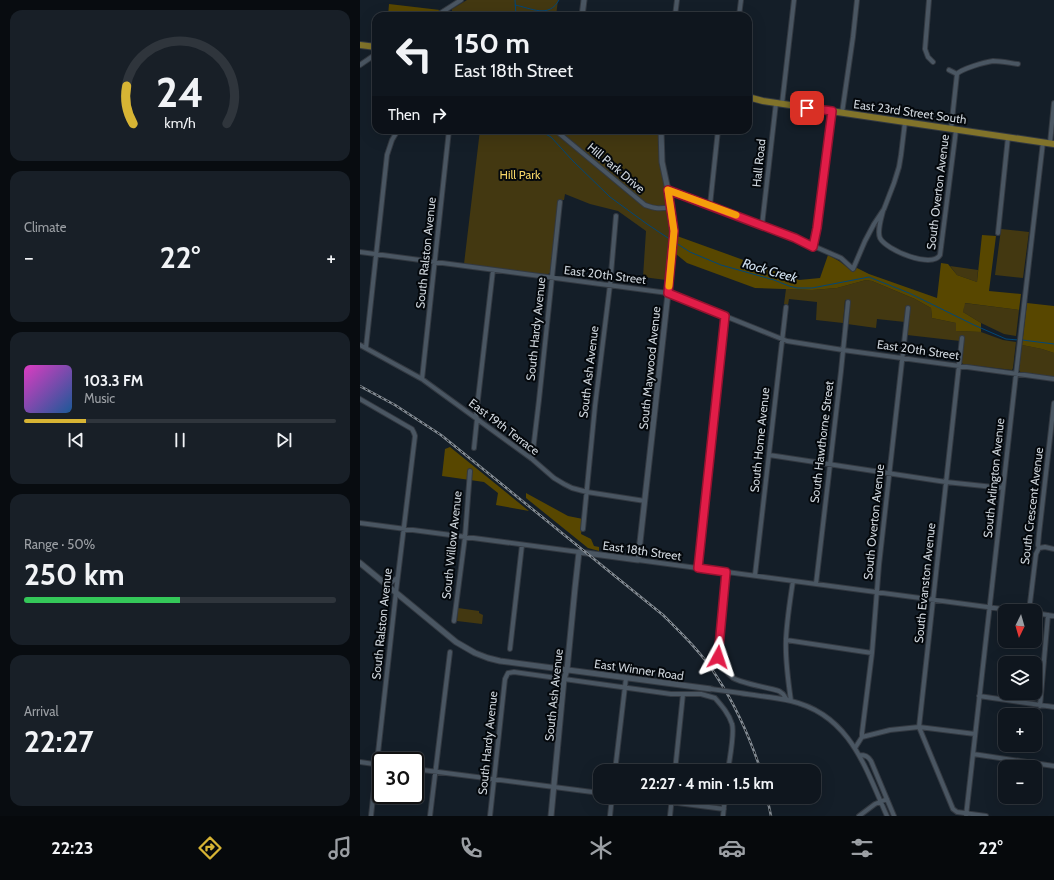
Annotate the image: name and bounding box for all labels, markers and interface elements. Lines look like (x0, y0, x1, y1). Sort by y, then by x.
text: 150 m (454, 26, 530, 60)
icon: left (388, 28, 440, 80)
text: East 18th Street (454, 60, 573, 82)
text: 24 (156, 66, 204, 116)
pin (790, 91, 824, 125)
street label: East 23rd Street South (853, 96, 968, 127)
icon: arrive (796, 97, 818, 119)
icon: right (428, 104, 450, 126)
text: Then (388, 106, 420, 124)
text: km/h (164, 113, 196, 131)
street label: South Overton Avenue (923, 133, 952, 251)
street label: Hall Road (749, 138, 768, 188)
street label: Hill Park Drive (584, 139, 648, 196)
park label: Hill Park (500, 167, 541, 182)
street label: South Ralston Avenue (412, 197, 439, 309)
text: Climate (24, 219, 66, 235)
text: 22° (160, 239, 200, 276)
text: − (24, 244, 34, 271)
text: + (326, 244, 336, 271)
water label: Rock Creek (741, 255, 800, 286)
street label: East 20th Street (563, 262, 647, 287)
street label: South Hardy Avenue (523, 276, 548, 382)
street label: South Maywood Avenue (636, 306, 663, 430)
street label: South Ash Avenue (575, 325, 602, 419)
street label: East 20th Street (876, 336, 960, 363)
text: 103.3 FM (84, 372, 143, 390)
street label: South Hawthorne Street (807, 380, 836, 504)
street label: South Home Avenue (747, 387, 772, 493)
text: Music (84, 390, 115, 406)
street label: East 19th Terrace (466, 395, 543, 458)
street label: South Arlington Avenue (980, 417, 1007, 539)
icon: previous (65, 429, 87, 451)
icon: pause (169, 429, 191, 451)
icon: next (273, 429, 295, 451)
street label: South Crescent Avenue (1017, 446, 1046, 565)
street label: South Overton Avenue (860, 463, 887, 581)
street label: South Willow Avenue (438, 490, 465, 600)
street label: South Evanston Avenue (911, 522, 938, 644)
text: Range · 50% (24, 536, 95, 552)
street label: East 18th Street (602, 538, 682, 563)
text: 250 km (24, 556, 125, 593)
street label: South Ralston Avenue (368, 568, 395, 680)
north arrow (998, 604, 1042, 648)
map controls (998, 604, 1042, 804)
position arrow (697, 636, 739, 678)
street label: South Ash Avenue (541, 648, 566, 742)
street label: East Winner Road (593, 656, 685, 683)
button: layers (998, 656, 1042, 700)
street label: South Hardy Avenue (475, 690, 500, 796)
text: Arrival (24, 703, 59, 719)
button: + (998, 708, 1042, 752)
text: 22:27 (24, 723, 94, 760)
speed limit sign: 30 (372, 752, 424, 804)
button: − (998, 760, 1042, 804)
text: 22:27 · 4 min · 1.5 km (640, 775, 774, 793)
icon: directions (196, 834, 224, 862)
icon: music (326, 834, 354, 862)
icon: phone (457, 834, 485, 862)
icon: climate (587, 834, 615, 862)
icon: car (718, 834, 746, 862)
icon: filters (848, 834, 876, 862)
text: 22:23 (51, 837, 93, 859)
text: 22° (978, 837, 1003, 859)

